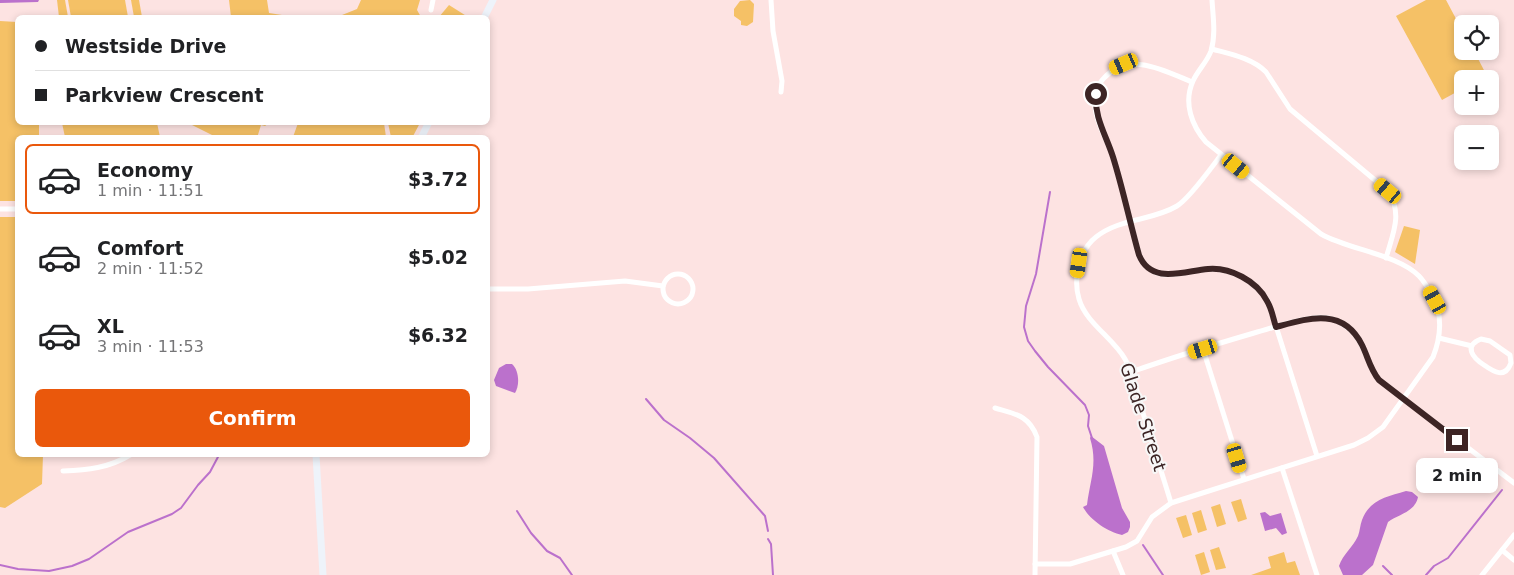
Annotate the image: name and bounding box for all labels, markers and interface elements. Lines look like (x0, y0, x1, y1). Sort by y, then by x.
map controls (1454, 15, 1499, 170)
button: locate (1454, 15, 1499, 60)
text: Westside Drive (65, 35, 226, 57)
car (1107, 51, 1140, 77)
button: + (1454, 70, 1499, 115)
route start (1085, 83, 1107, 105)
text: Parkview Crescent (65, 84, 263, 106)
button: − (1454, 125, 1499, 170)
car (1219, 151, 1252, 181)
icon: car (37, 157, 82, 202)
text: Economy (97, 159, 193, 181)
text: $3.72 (408, 168, 468, 190)
car (1371, 176, 1404, 206)
text: 1 min · 11:51 (97, 181, 204, 200)
icon: car (37, 235, 82, 280)
text: Comfort (97, 237, 184, 259)
text: $5.02 (408, 246, 468, 268)
car (1069, 247, 1088, 279)
text: 2 min · 11:52 (97, 259, 204, 278)
car (1421, 283, 1448, 317)
icon: car (37, 313, 82, 358)
text: XL (97, 315, 124, 337)
text: $6.32 (408, 324, 468, 346)
text: 3 min · 11:53 (97, 337, 204, 356)
car (1186, 337, 1219, 361)
street label: Glade Street (1116, 360, 1171, 474)
button: Confirm (35, 389, 470, 447)
route end (1446, 429, 1468, 451)
car (1225, 441, 1248, 475)
callout: 2 min (1416, 458, 1498, 492)
text: 2 min (1432, 466, 1482, 485)

